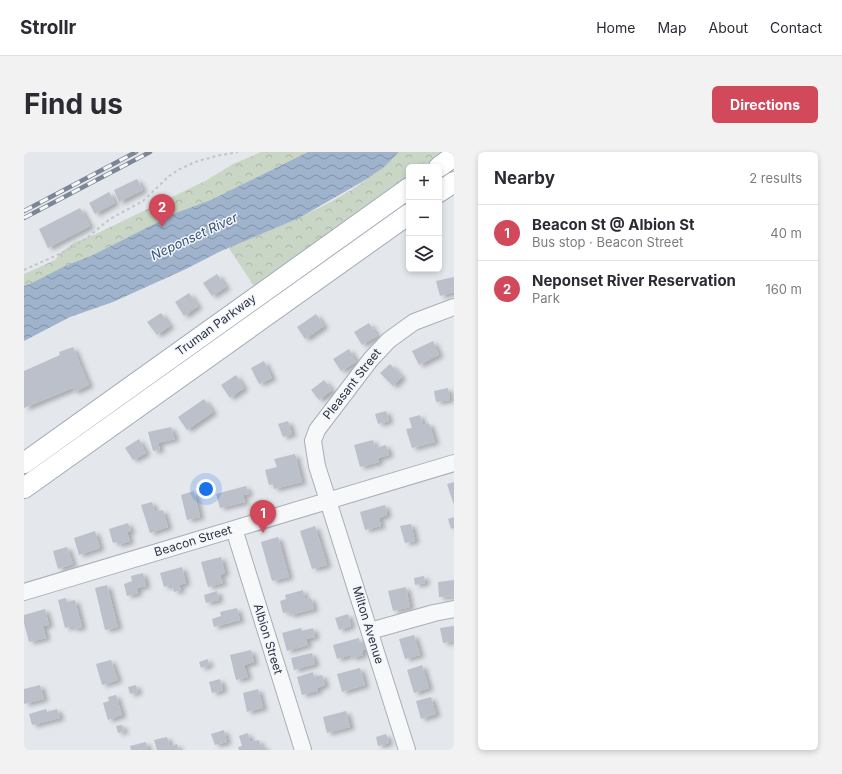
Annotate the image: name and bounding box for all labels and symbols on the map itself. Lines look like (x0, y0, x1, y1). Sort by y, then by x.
pin: 2 (149, 194, 175, 227)
water label: Neponset River (148, 208, 241, 263)
street label: Truman Parkway (173, 290, 259, 359)
street label: Pleasant Street (319, 345, 384, 422)
your location (196, 479, 216, 499)
pin: 1 (250, 500, 276, 533)
street label: Beacon Street (152, 522, 233, 559)
street label: Milton Avenue (350, 584, 387, 666)
street label: Albion Street (251, 602, 286, 676)

